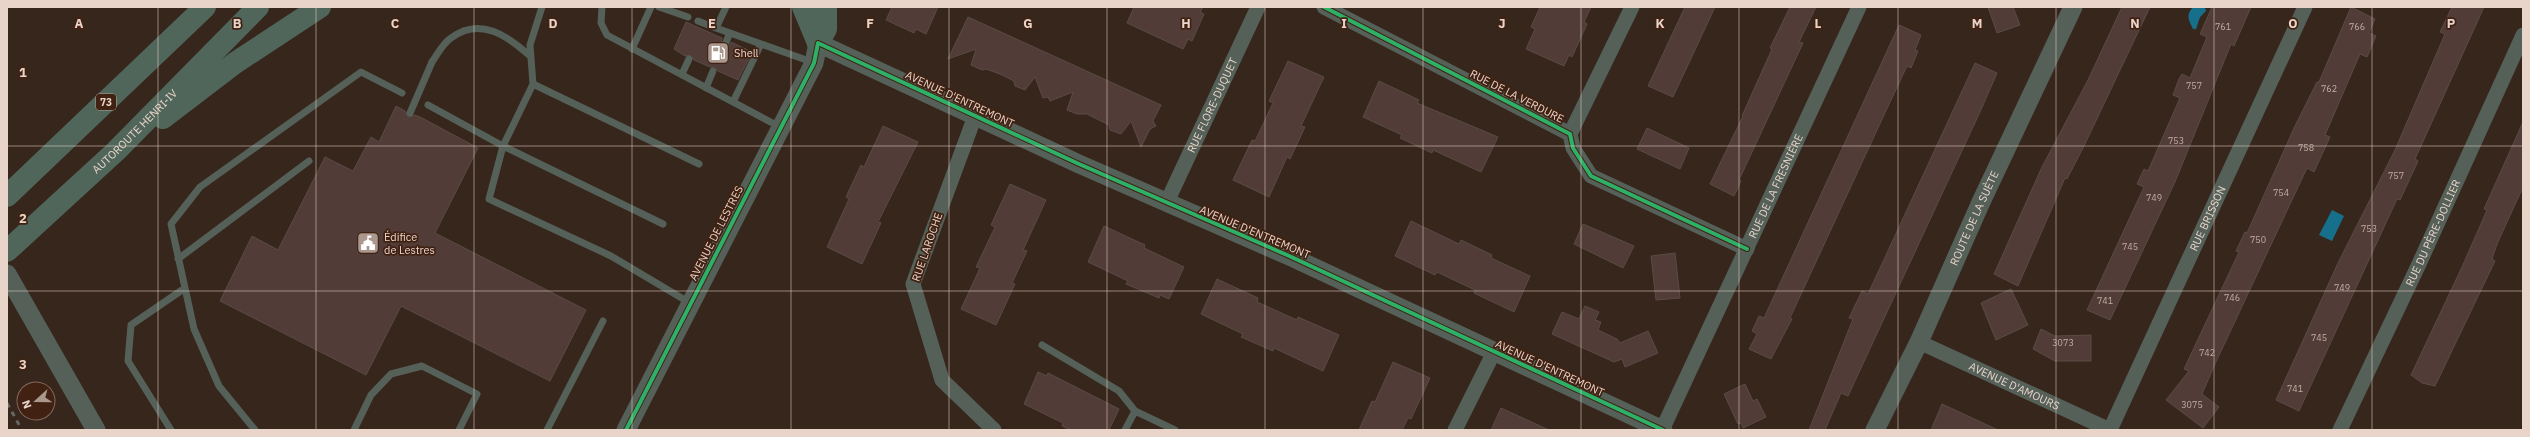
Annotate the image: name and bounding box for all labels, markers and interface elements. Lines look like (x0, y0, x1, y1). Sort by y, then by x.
text: A (75, 15, 84, 32)
text: B (233, 15, 242, 32)
text: C (391, 15, 400, 32)
text: D (548, 15, 558, 32)
text: E (708, 15, 716, 32)
text: F (866, 15, 874, 32)
text: G (1023, 15, 1033, 32)
text: H (1181, 15, 1191, 32)
text: I (1341, 15, 1347, 32)
text: J (1498, 15, 1506, 32)
text: K (1655, 15, 1665, 32)
text: L (1815, 15, 1822, 32)
text: M (1972, 15, 1982, 32)
text: N (2130, 15, 2140, 32)
text: O (2288, 15, 2298, 32)
text: P (2447, 15, 2456, 32)
house number: 761 (2215, 21, 2231, 32)
house number: 766 (2349, 21, 2365, 32)
fuel station icon: Shell (705, 40, 731, 66)
place label: Shell (734, 46, 759, 60)
street label: RUE FLORE-DUQUET (1184, 55, 1241, 155)
text: 1 (19, 64, 27, 81)
street label: RUE DE LA VERDURE (1468, 66, 1566, 126)
street label: AVENUE D'ENTREMONT (903, 68, 1017, 131)
house number: 757 (2186, 80, 2202, 91)
house number: 762 (2321, 83, 2337, 94)
street label: AUTOROUTE HENRI-IV (89, 86, 180, 176)
road number: 73 (96, 94, 116, 110)
street label: RUE DE LA FRESNIÈRE (1745, 132, 1806, 240)
house number: 753 (2168, 135, 2184, 146)
house number: 758 (2298, 142, 2314, 153)
street label: ROUTE DE LA SUÈTE (1947, 169, 2002, 268)
house number: 757 (2388, 170, 2404, 181)
street label: RUE DU PÈRE-DOLLIER (2402, 177, 2463, 289)
street label: AVENUE DE LESTRES (686, 183, 746, 283)
street label: RUE BRISSON (2186, 184, 2229, 253)
house number: 754 (2273, 187, 2289, 198)
house number: 749 (2146, 192, 2162, 203)
street label: AVENUE D'ENTREMONT (1198, 202, 1313, 262)
text: 2 (19, 210, 27, 227)
street label: RUE LAROCHE (909, 211, 945, 283)
house number: 753 (2361, 223, 2377, 234)
public building icon: Édifice de Lestres (355, 230, 381, 256)
place label: Édifice de Lestres (384, 230, 435, 257)
house number: 750 (2250, 234, 2266, 245)
house number: 745 (2122, 241, 2138, 252)
house number: 749 (2334, 282, 2350, 293)
house number: 746 (2224, 292, 2240, 303)
house number: 741 (2097, 295, 2113, 306)
house number: 745 (2311, 332, 2327, 343)
street label: AVENUE D'ENTREMONT (1493, 337, 1607, 400)
house number: 3073 (2052, 337, 2074, 348)
house number: 742 (2199, 347, 2215, 358)
text: 3 (19, 356, 27, 373)
street label: AVENUE D'AMOURS (1967, 359, 2062, 413)
north arrow (16, 381, 56, 421)
house number: 741 (2287, 383, 2303, 394)
text: N (19, 398, 35, 411)
house number: 3075 (2181, 399, 2203, 410)

